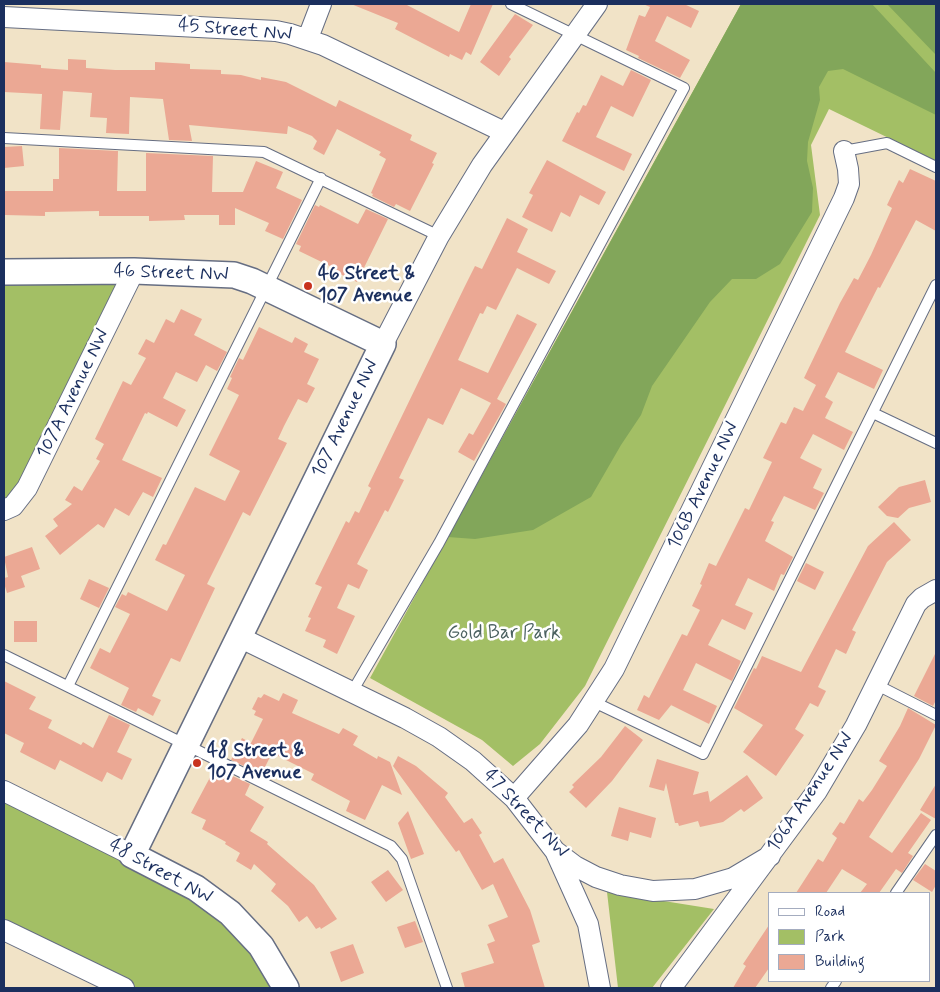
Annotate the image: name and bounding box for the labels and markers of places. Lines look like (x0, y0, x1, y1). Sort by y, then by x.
place label: 46 Street & 107 Avenue (318, 264, 415, 308)
marker: 46 Street & 107 Avenue (302, 280, 314, 292)
place label: 48 Street & 107 Avenue (207, 741, 304, 785)
marker: 48 Street & 107 Avenue (191, 757, 203, 769)

